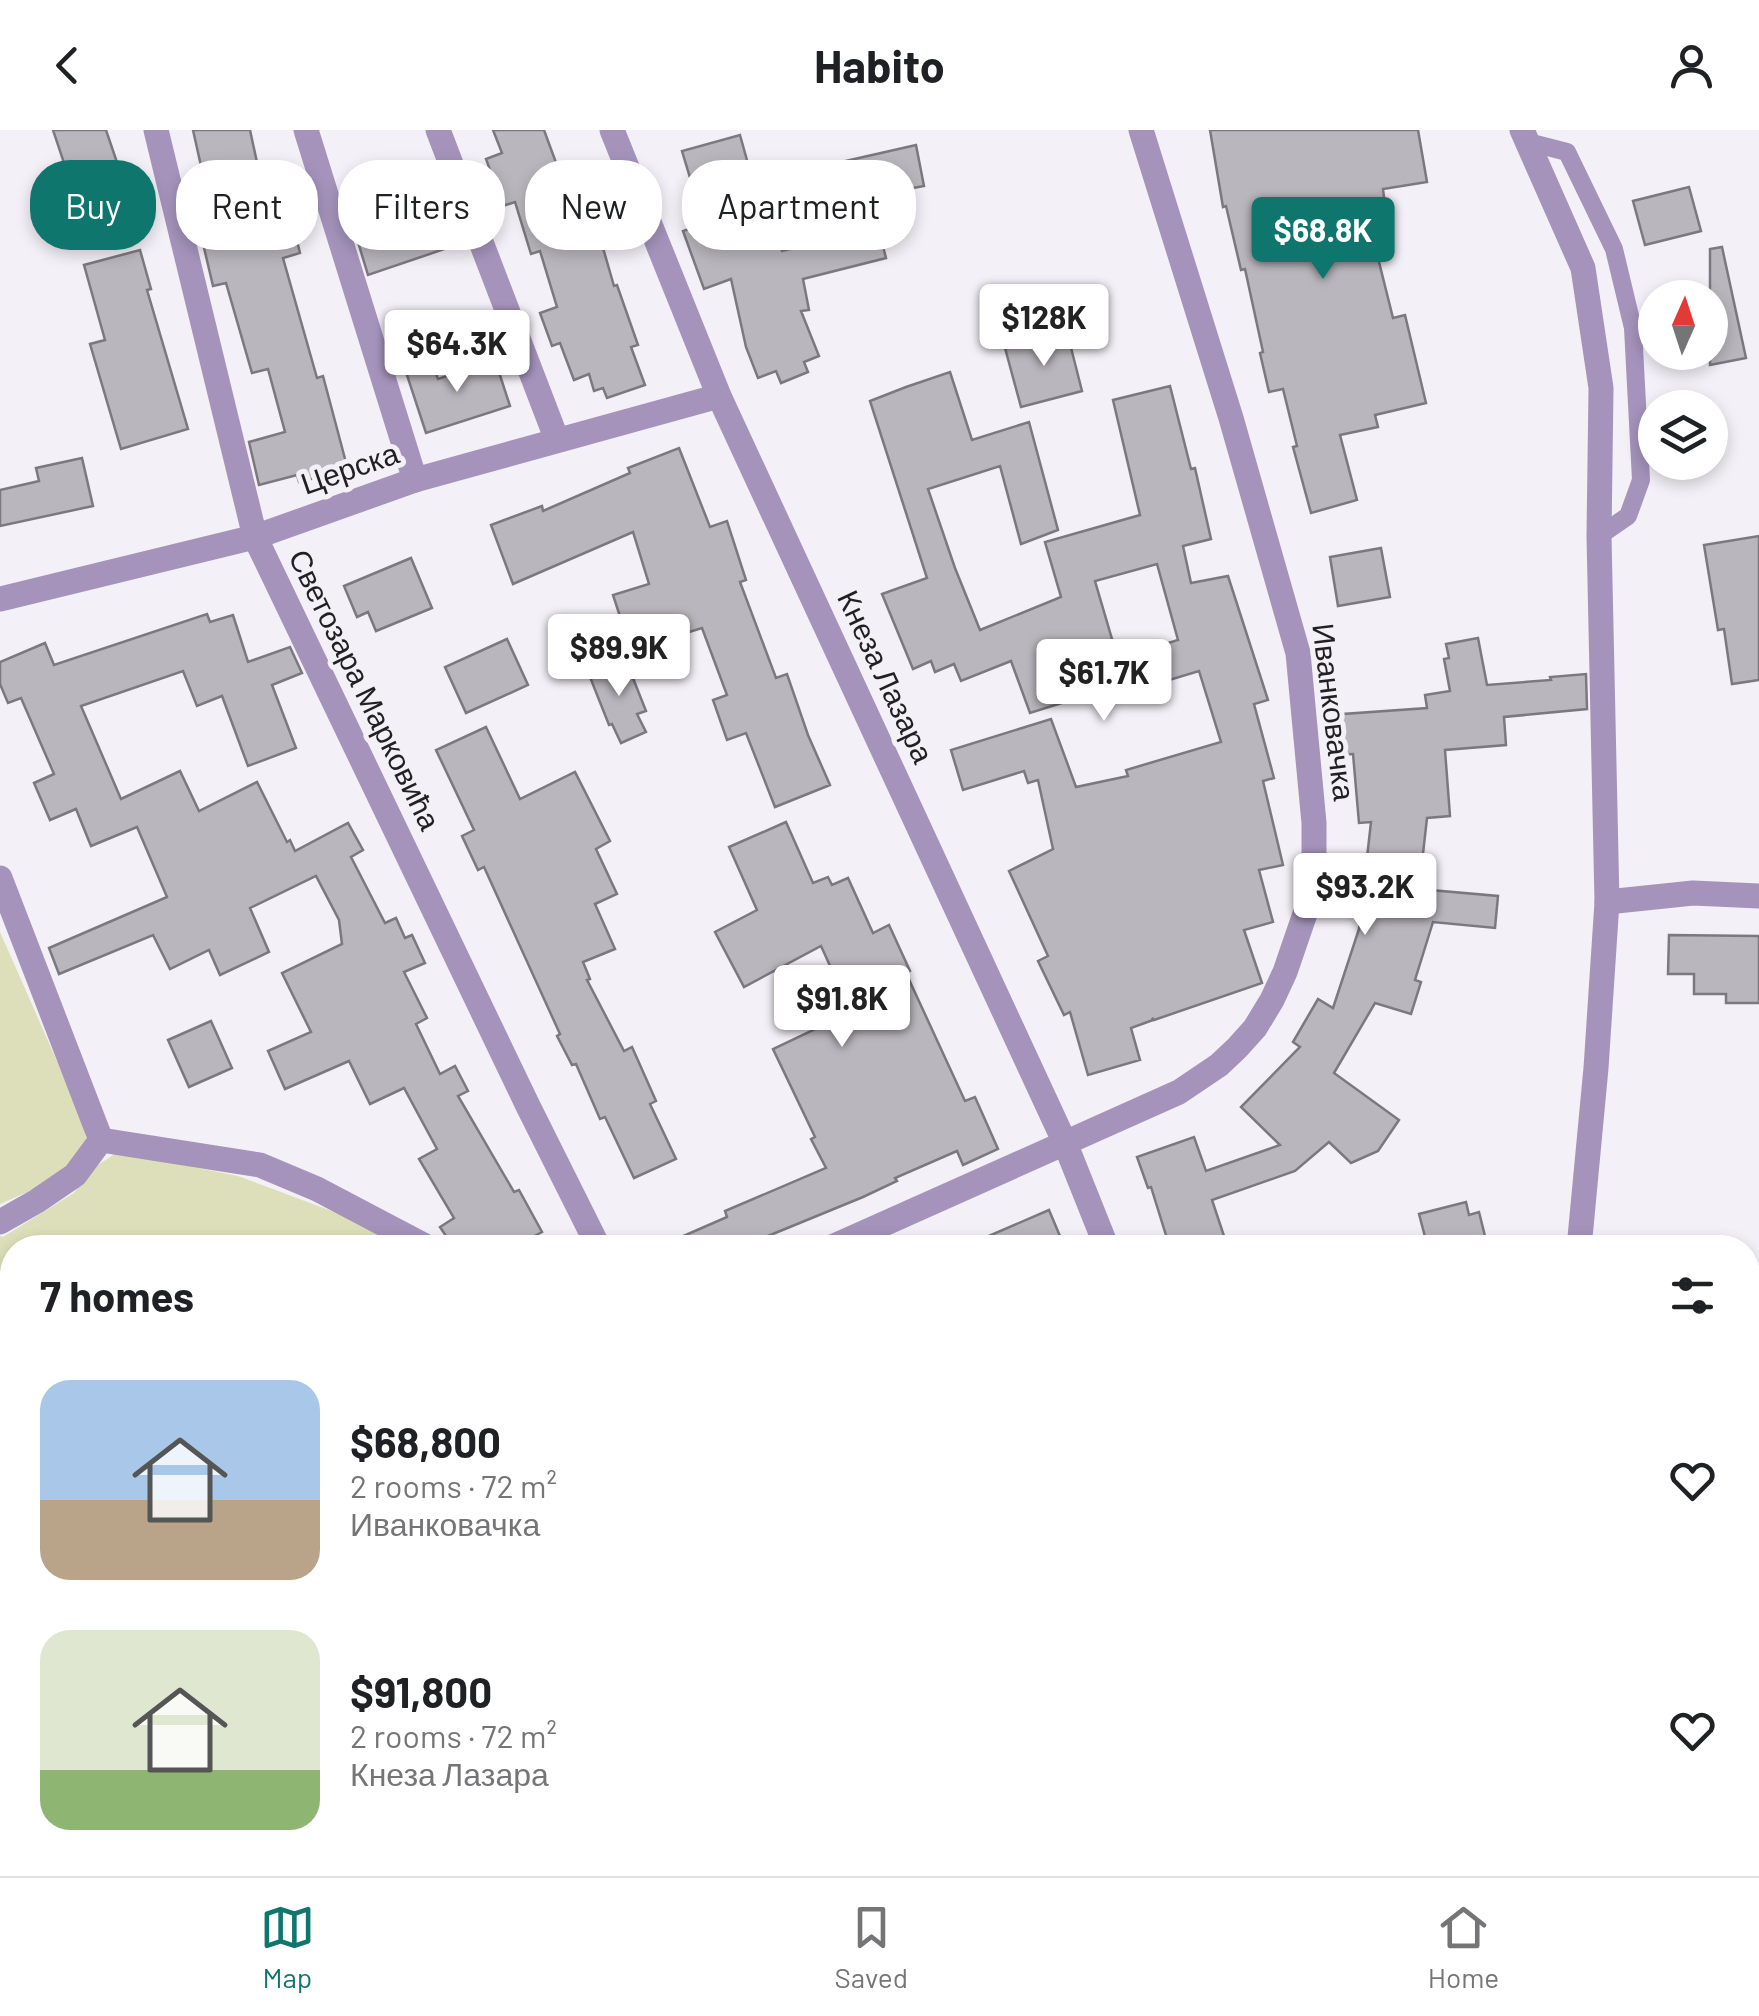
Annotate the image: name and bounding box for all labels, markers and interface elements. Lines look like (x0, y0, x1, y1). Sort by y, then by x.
icon: back (40, 38, 95, 93)
text: Habito (814, 38, 945, 92)
icon: person (1664, 38, 1719, 93)
chip: Buy (30, 160, 156, 250)
chip: Rent (176, 160, 318, 250)
chip: Filters (338, 160, 505, 250)
chip: New (525, 160, 662, 250)
chip: Apartment (682, 160, 916, 250)
pin: $68.8K (1242, 197, 1404, 282)
text: $68.8K (1274, 210, 1372, 248)
north arrow (1638, 280, 1728, 370)
map controls (1638, 280, 1728, 480)
pin: $128K (974, 284, 1114, 369)
text: $128K (1002, 297, 1086, 335)
pin: $64.3K (376, 310, 538, 395)
text: $64.3K (407, 323, 507, 361)
button: layers (1638, 390, 1728, 480)
street label: Церска (296, 434, 403, 501)
street label: Светозара Марковића (282, 543, 449, 835)
street label: Кнеза Лазара (831, 584, 943, 768)
pin: $89.9K (538, 614, 700, 699)
street label: Иванковачка (1306, 621, 1364, 803)
text: $89.9K (570, 627, 668, 665)
pin: $61.7K (1023, 639, 1185, 724)
text: $61.7K (1058, 652, 1150, 690)
pin: $93.2K (1284, 853, 1446, 938)
text: $93.2K (1315, 866, 1415, 904)
pin: $91.8K (761, 965, 923, 1050)
text: $91.8K (796, 978, 888, 1016)
icon: filters (1665, 1268, 1720, 1323)
text: 7 homes (40, 1270, 194, 1320)
text: $68,800 (350, 1416, 501, 1466)
icon: home (120, 1420, 240, 1540)
icon: heart (1665, 1453, 1720, 1508)
text: 2 rooms · 72 m² (350, 1466, 557, 1504)
text: Иванковачка (350, 1504, 540, 1542)
text: $91,800 (350, 1666, 492, 1716)
icon: home (120, 1670, 240, 1790)
icon: heart (1665, 1703, 1720, 1758)
text: 2 rooms · 72 m² (350, 1716, 557, 1754)
text: Кнеза Лазара (350, 1754, 549, 1792)
tab: Map (260, 1900, 315, 1994)
tab: Saved (835, 1900, 908, 1994)
tab: Home (1428, 1900, 1499, 1994)

